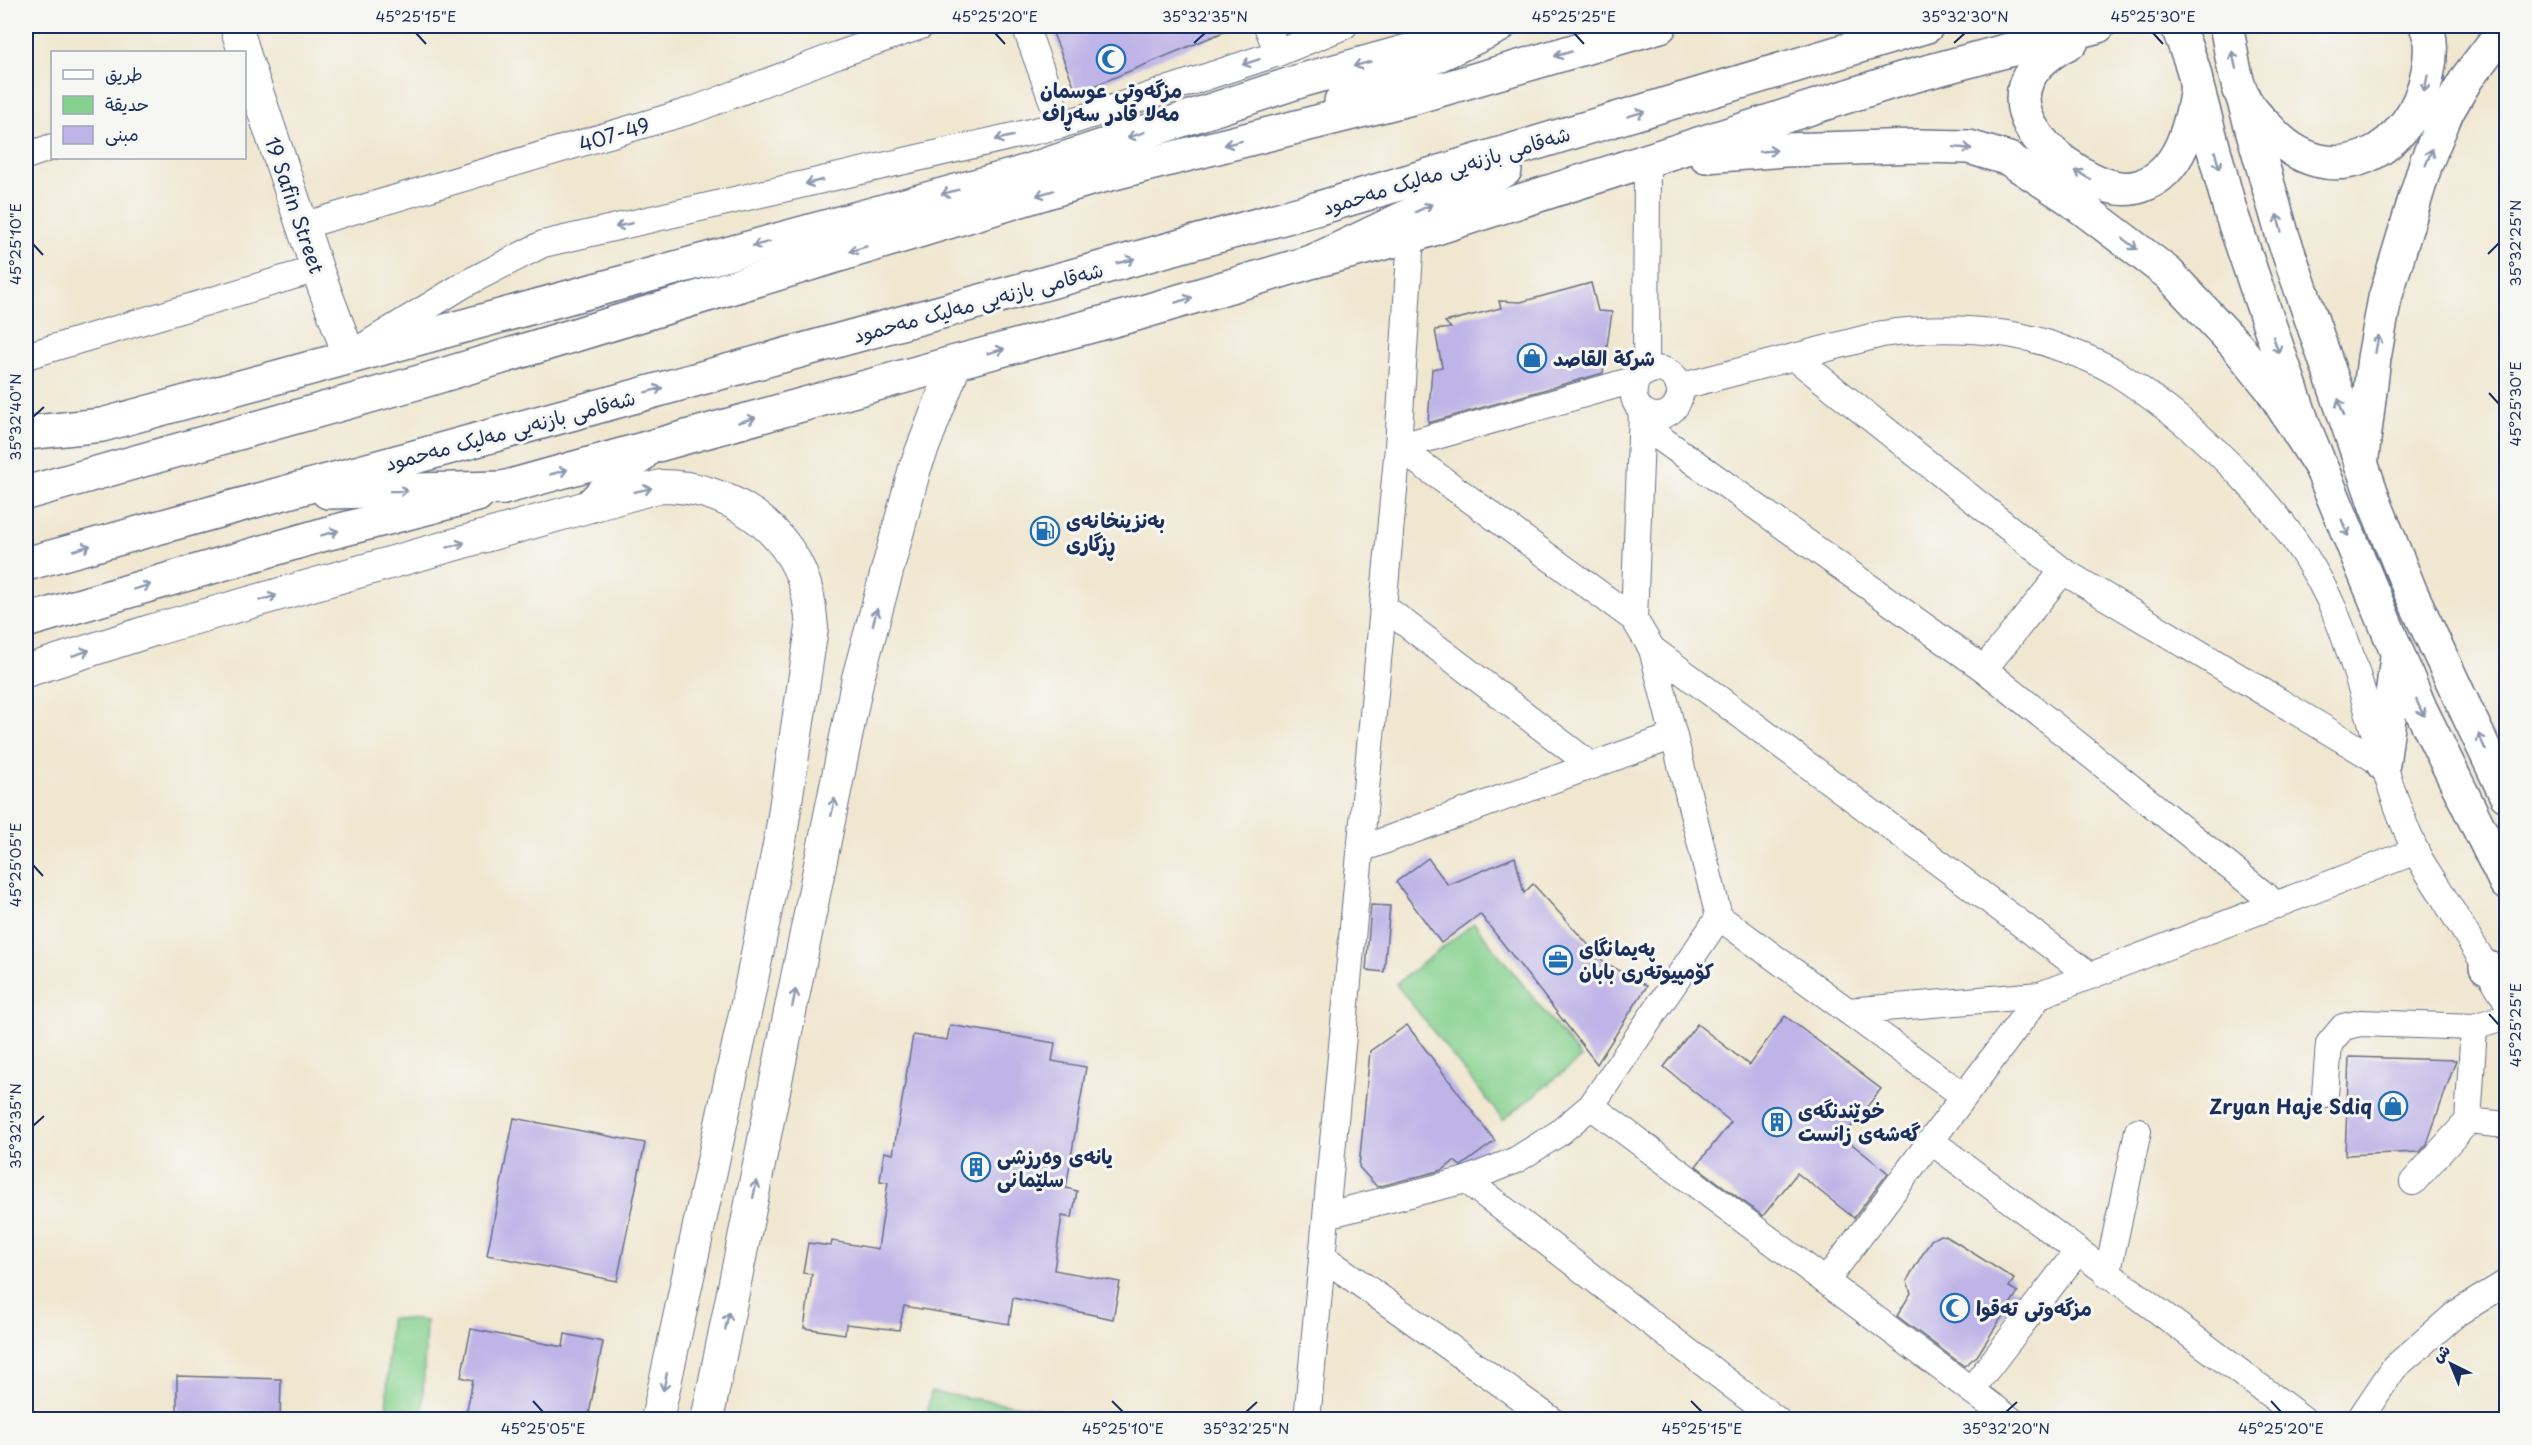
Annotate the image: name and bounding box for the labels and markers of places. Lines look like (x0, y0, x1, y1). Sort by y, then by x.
mosque icon: مزگەوتی عوسمان مەلا قادر سەڕاف (1095, 43, 1127, 75)
place label: مزگەوتی عوسمان مەلا قادر سەڕاف (1040, 75, 1182, 131)
shop icon: شركة القاصد (1516, 342, 1548, 374)
place label: شركة القاصد (1553, 343, 1655, 373)
place label: بەنزینخانەی ڕزگاری (1066, 505, 1165, 561)
fuel station icon: بەنزینخانەی ڕزگاری (1029, 515, 1061, 547)
place label: پەیمانگای کۆمپیوتەری بابان (1579, 933, 1714, 986)
office icon: پەیمانگای کۆمپیوتەری بابان (1542, 944, 1574, 976)
shop icon: Zryan Haje Sdiq (2377, 1090, 2409, 1122)
place label: Zryan Haje Sdiq (2209, 1091, 2372, 1121)
place label: خوێندنگەی گەشەی زانست (1798, 1095, 1921, 1148)
building icon: خوێندنگەی گەشەی زانست (1761, 1106, 1793, 1138)
place label: یانەی وەرزشی سلێمانی (997, 1141, 1113, 1194)
building icon: یانەی وەرزشی سلێمانی (960, 1151, 992, 1183)
mosque icon: مزگەوتی تەقوا (1939, 1292, 1971, 1324)
place label: مزگەوتی تەقوا (1976, 1293, 2092, 1323)

